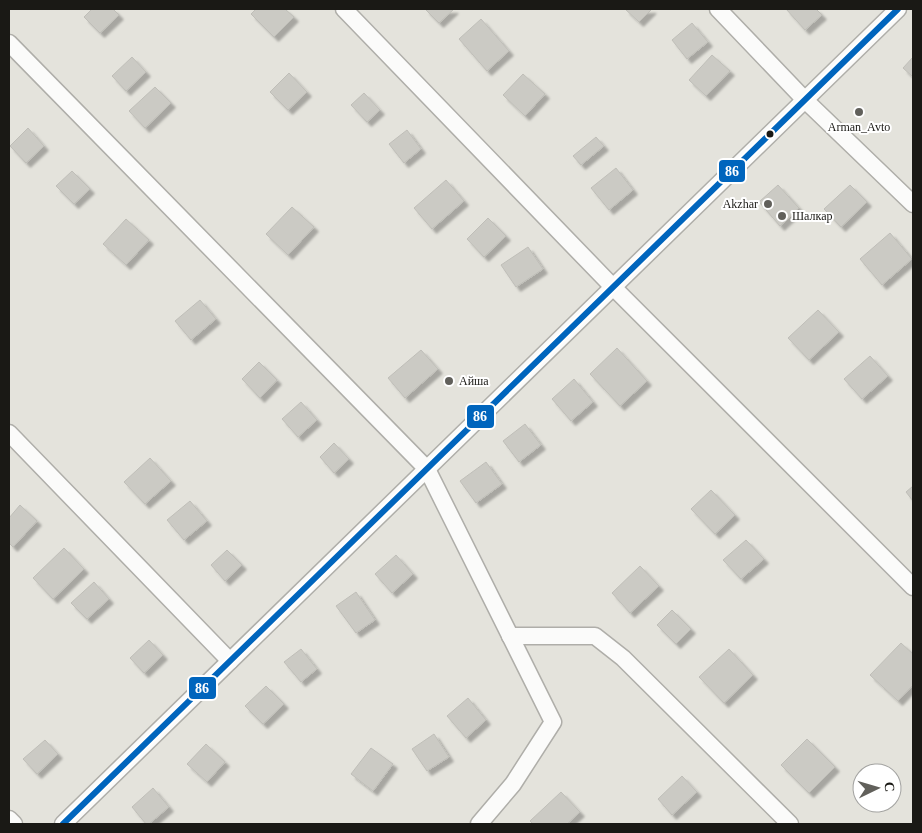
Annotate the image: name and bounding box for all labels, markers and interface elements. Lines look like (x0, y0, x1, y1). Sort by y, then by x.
marker: Arman_Avto (853, 106, 865, 118)
place label: Arman_Avto (828, 120, 890, 134)
unlabelled marker (765, 129, 775, 139)
line badge: 86 (718, 159, 746, 183)
text: 86 (725, 164, 739, 179)
place label: Akzhar (723, 197, 758, 211)
marker: Akzhar (762, 198, 774, 210)
place label: Шалкар (792, 209, 833, 223)
marker: Шалкар (776, 210, 788, 222)
place label: Айша (459, 374, 489, 388)
marker: Айша (443, 375, 455, 387)
line badge: 86 (466, 404, 495, 429)
text: 86 (473, 409, 487, 424)
line badge: 86 (188, 676, 217, 700)
text: 86 (195, 681, 209, 696)
north arrow (852, 763, 902, 813)
text: С (882, 781, 897, 793)

